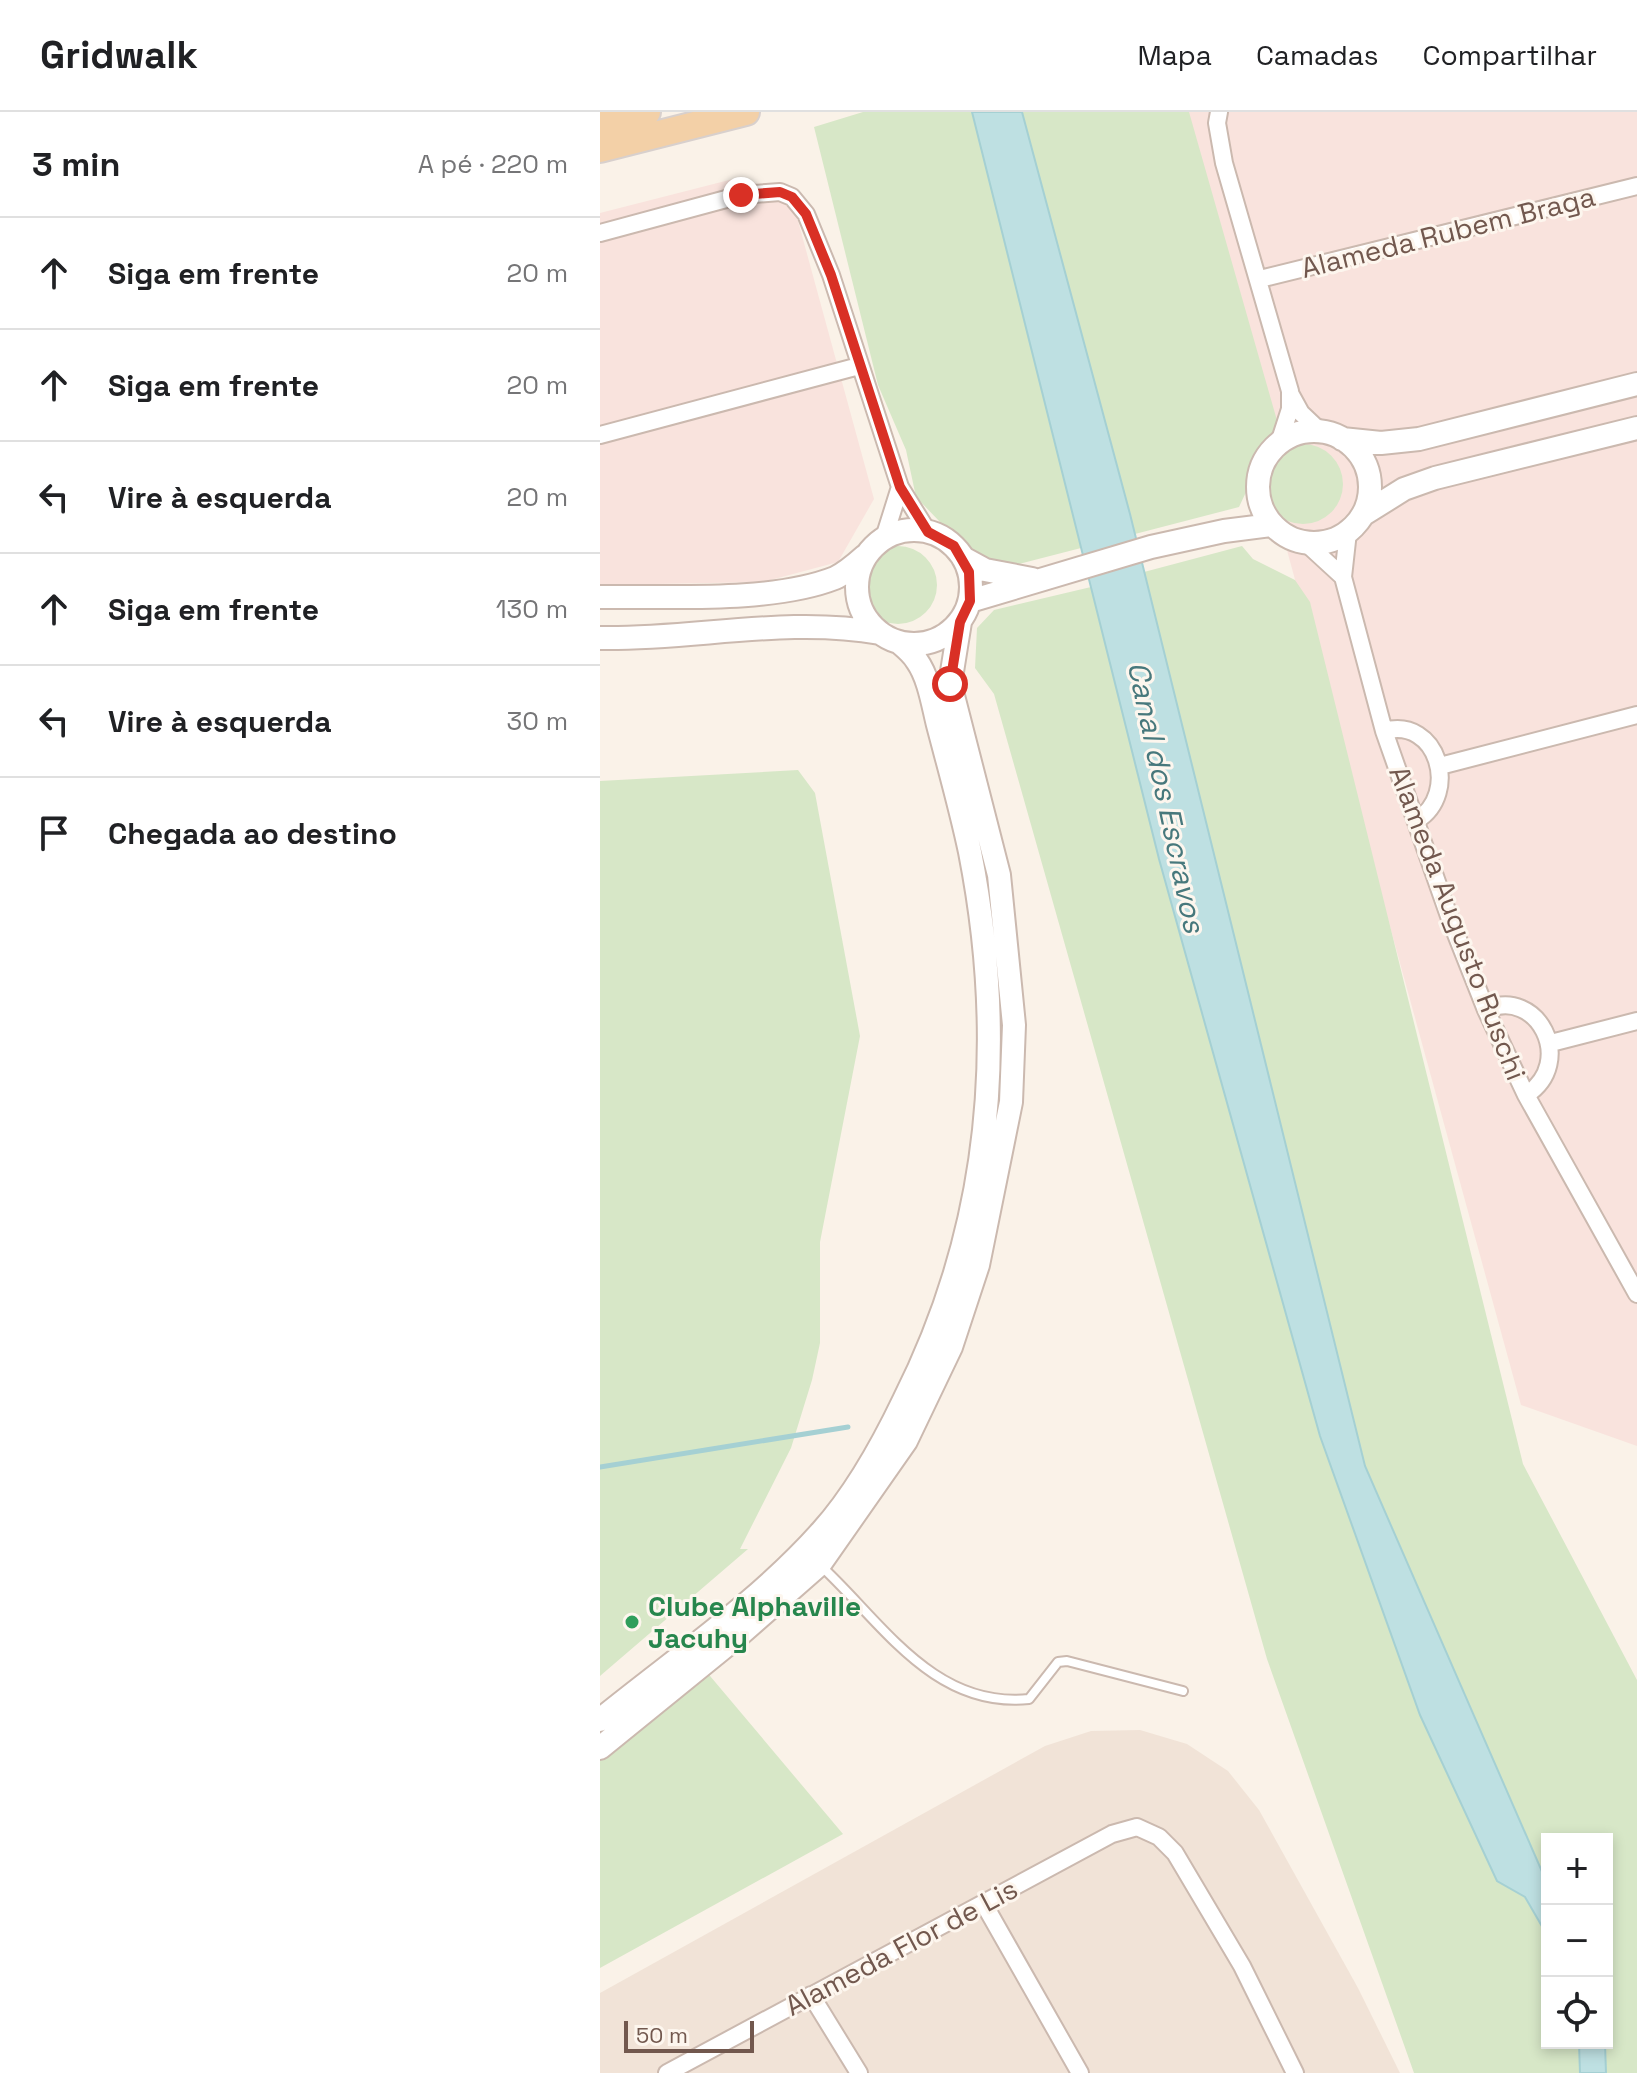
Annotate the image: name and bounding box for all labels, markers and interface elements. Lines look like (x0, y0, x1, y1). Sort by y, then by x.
text: Gridwalk (40, 31, 198, 79)
text: Mapa (1137, 37, 1212, 73)
text: Camadas (1256, 37, 1379, 73)
text: Compartilhar (1423, 37, 1597, 73)
text: 3 min (32, 143, 120, 186)
text: A pé · 220 m (418, 147, 568, 181)
route end (723, 177, 759, 213)
street label: Alameda Rubem Braga (1297, 178, 1599, 286)
icon: ahead (32, 251, 76, 295)
text: Siga em frente (108, 254, 319, 293)
text: 20 m (507, 256, 568, 290)
icon: ahead (32, 363, 76, 407)
text: Siga em frente (108, 366, 319, 405)
text: 20 m (507, 368, 568, 402)
icon: left (32, 475, 76, 519)
text: Vire à esquerda (108, 478, 332, 517)
text: 20 m (507, 480, 568, 514)
icon: ahead (32, 587, 76, 631)
text: Siga em frente (108, 590, 319, 629)
text: 130 m (496, 592, 568, 626)
water label: Canal dos Escravos (1119, 658, 1215, 937)
route start (932, 666, 968, 702)
icon: left (32, 699, 76, 743)
text: Vire à esquerda (108, 702, 332, 741)
text: 30 m (507, 704, 568, 738)
street label: Alameda Augusto Ruschi (1381, 761, 1535, 1085)
icon: arrive (32, 811, 76, 855)
text: Chegada ao destino (108, 814, 397, 853)
place label: Clube Alphaville Jacuhy (648, 1588, 861, 1656)
marker: Clube Alphaville Jacuhy (623, 1613, 641, 1631)
map controls (1541, 1833, 1613, 2049)
button: + (1541, 1833, 1613, 1905)
street label: Alameda Flor de Lis (778, 1870, 1024, 2024)
button: − (1541, 1905, 1613, 1977)
button: locate (1541, 1977, 1613, 2049)
scale bar (624, 2017, 754, 2053)
text: 50 m (636, 2021, 688, 2049)

